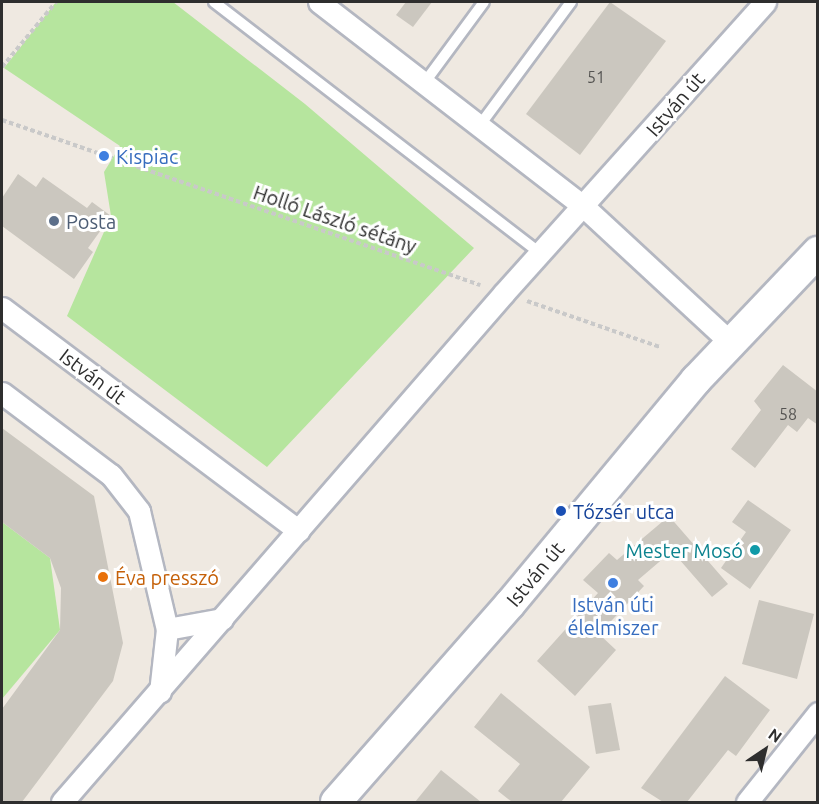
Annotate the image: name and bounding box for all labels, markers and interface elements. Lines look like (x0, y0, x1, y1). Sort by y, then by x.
house number: 51 (587, 67, 605, 87)
street label: István út (641, 67, 709, 141)
place label: Kispiac (116, 144, 178, 168)
marker: Kispiac (97, 149, 111, 163)
street label: Holló László sétány (250, 180, 420, 258)
place label: Posta (66, 209, 116, 233)
marker: Posta (47, 214, 61, 228)
street label: István út (55, 343, 131, 409)
house number: 58 (779, 404, 797, 424)
place label: Tőzsér utca (573, 499, 675, 523)
marker: Tőzsér utca (554, 504, 568, 518)
street label: István út (501, 537, 569, 611)
place label: Mester Mosó (625, 538, 743, 562)
marker: Mester Mosó (748, 543, 762, 557)
place label: Éva presszó (115, 565, 219, 589)
marker: Éva presszó (96, 570, 110, 584)
marker: István úti élelmiszer (606, 576, 620, 590)
place label: István úti élelmiszer (568, 592, 658, 639)
north arrow (735, 720, 795, 780)
text: N (765, 724, 785, 746)

